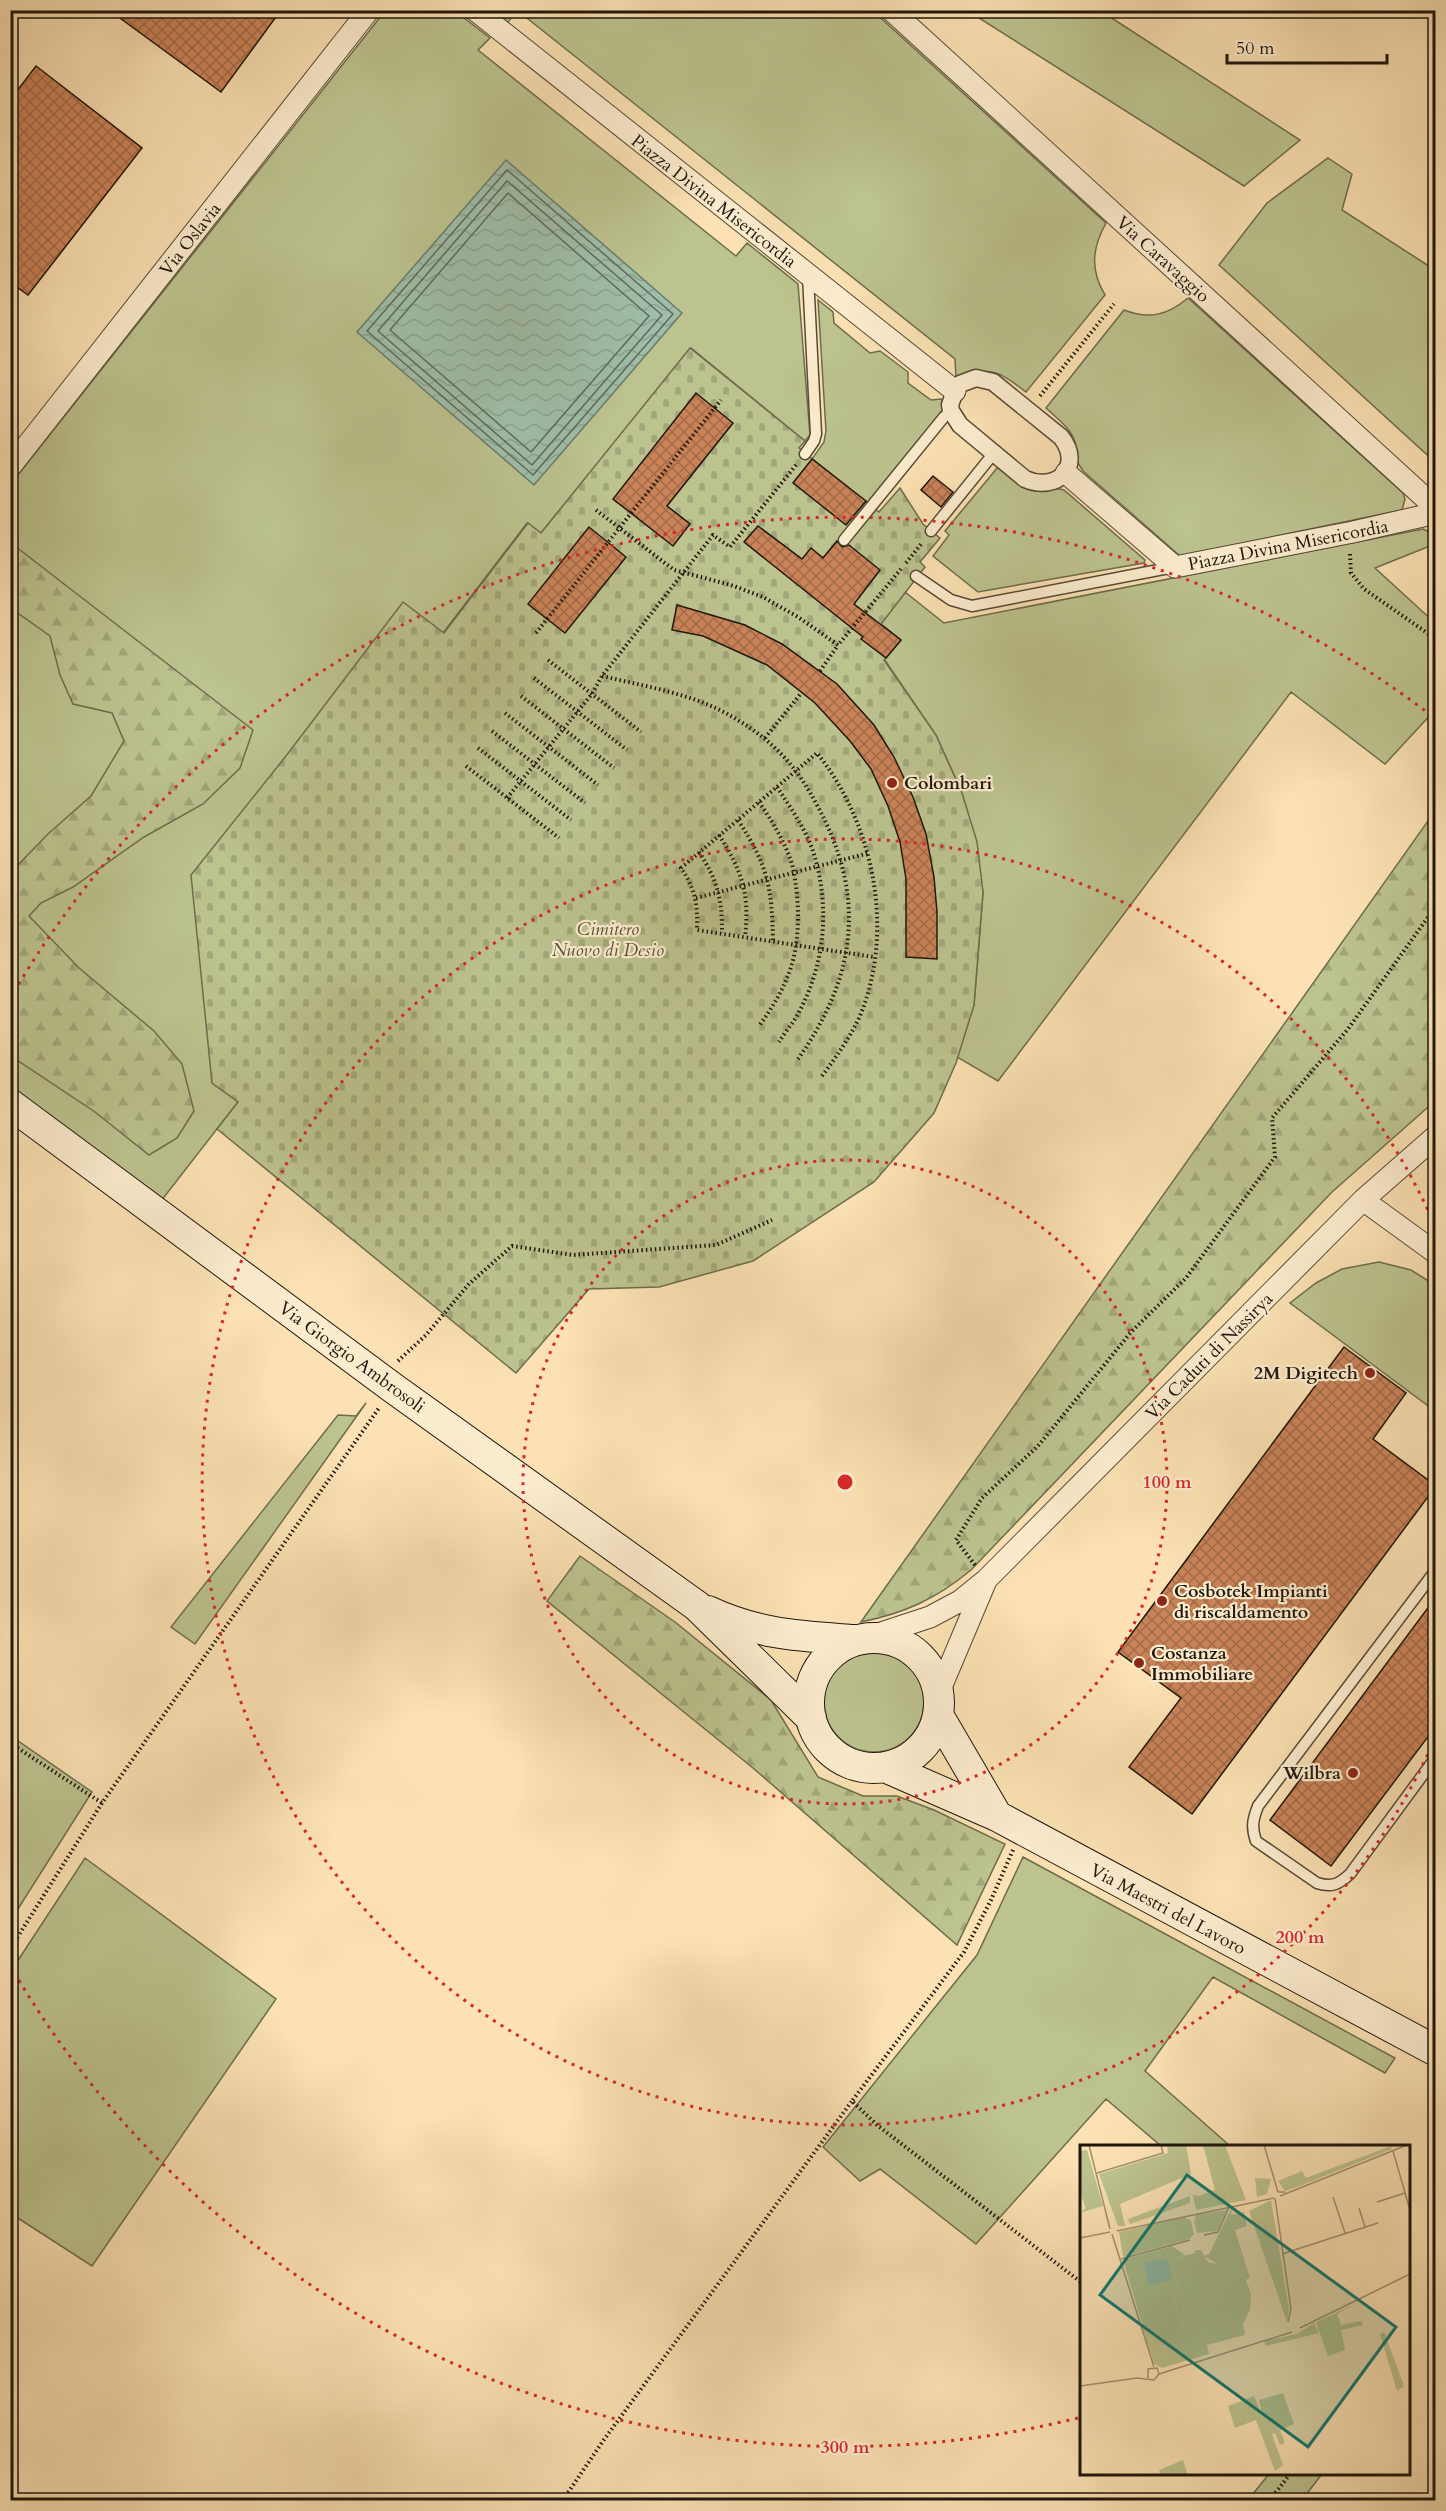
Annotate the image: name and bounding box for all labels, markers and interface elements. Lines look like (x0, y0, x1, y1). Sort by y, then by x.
scale bar (1227, 27, 1388, 65)
text: 50 m (1236, 36, 1275, 61)
street label: Piazza Divina Misericordia (626, 129, 802, 274)
street label: Via Oslavia (154, 197, 227, 281)
street label: Via Caravaggio (1110, 210, 1215, 309)
street label: Piazza Divina Misericordia (1186, 514, 1391, 577)
place label: Colombari (904, 771, 992, 796)
marker: Colombari (885, 776, 899, 790)
park label: Cimitero Nuovo di Desio (552, 917, 664, 963)
street label: Via Caduti di Nassirya (1140, 1287, 1279, 1426)
street label: Via Giorgio Ambrosoli (273, 1296, 430, 1419)
place label: 2M Digitech (1254, 1361, 1358, 1386)
marker: 2M Digitech (1363, 1366, 1377, 1380)
text: 100 m (1142, 1470, 1192, 1495)
centre of rings (835, 1472, 855, 1492)
place label: Cosbotek Impianti di riscaldamento (1174, 1579, 1328, 1625)
marker: Cosbotek Impianti di riscaldamento (1155, 1594, 1169, 1608)
place label: Costanza Immobiliare (1151, 1641, 1253, 1687)
marker: Costanza Immobiliare (1132, 1656, 1146, 1670)
place label: Wilbra (1282, 1761, 1341, 1786)
marker: Wilbra (1346, 1766, 1360, 1780)
street label: Via Maestri del Lavoro (1086, 1858, 1250, 1961)
text: 200 m (1275, 1925, 1325, 1950)
inset map (1080, 2145, 1410, 2475)
text: 300 m (820, 2435, 870, 2460)

